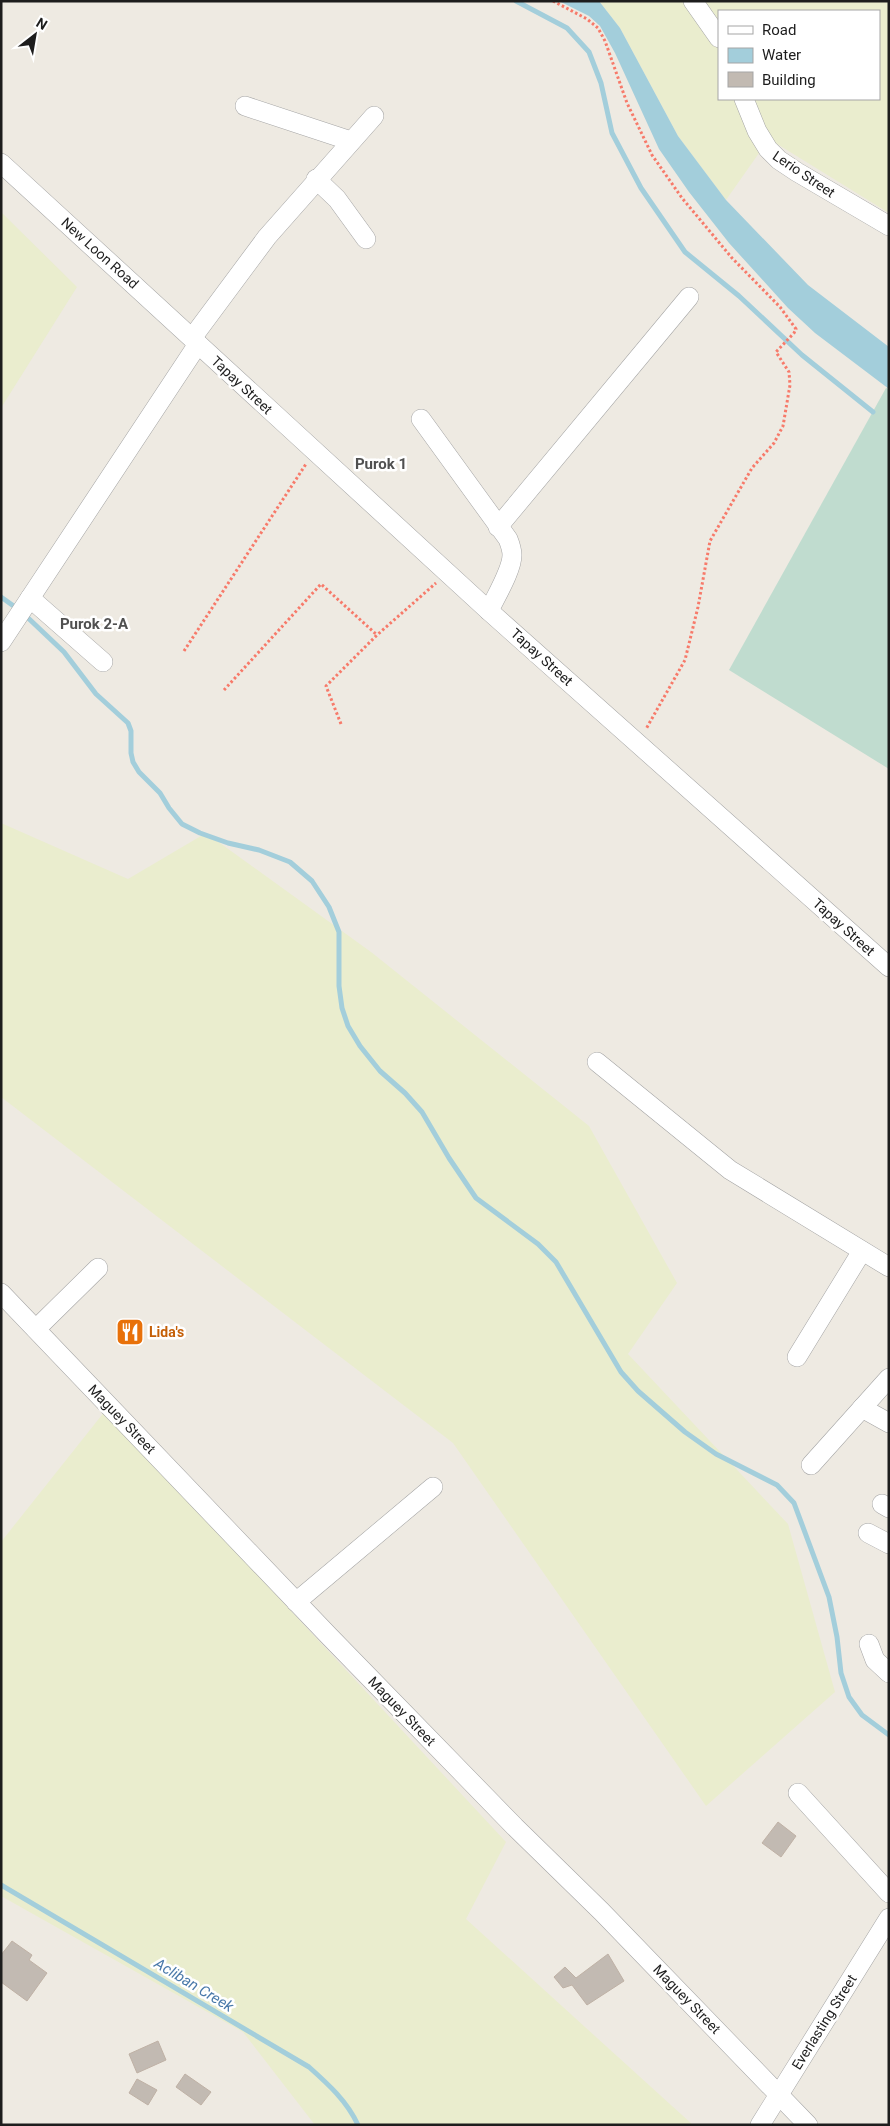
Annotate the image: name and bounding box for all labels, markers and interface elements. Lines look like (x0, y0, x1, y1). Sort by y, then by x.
north arrow (10, 10, 60, 60)
legend (718, 10, 880, 100)
text: N (33, 14, 50, 33)
text: Road (762, 21, 796, 39)
text: Water (762, 46, 801, 64)
text: Building (762, 71, 816, 89)
street label: Lerio Street (770, 147, 838, 201)
street label: New Loon Road (58, 214, 142, 292)
street label: Tapay Street (208, 353, 276, 418)
district label: Purok 1 (355, 455, 407, 473)
district label: Purok 2-A (60, 615, 129, 633)
street label: Tapay Street (508, 625, 576, 689)
street label: Tapay Street (810, 895, 878, 959)
restaurant icon: Lida's (115, 1317, 145, 1347)
place label: Lida's (149, 1324, 184, 1340)
street label: Maguey Street (85, 1381, 159, 1457)
street label: Maguey Street (365, 1673, 439, 1749)
water label: Acliban Creek (150, 1954, 237, 2016)
street label: Maguey Street (650, 1961, 724, 2037)
street label: Everlasting Street (788, 1971, 860, 2072)

